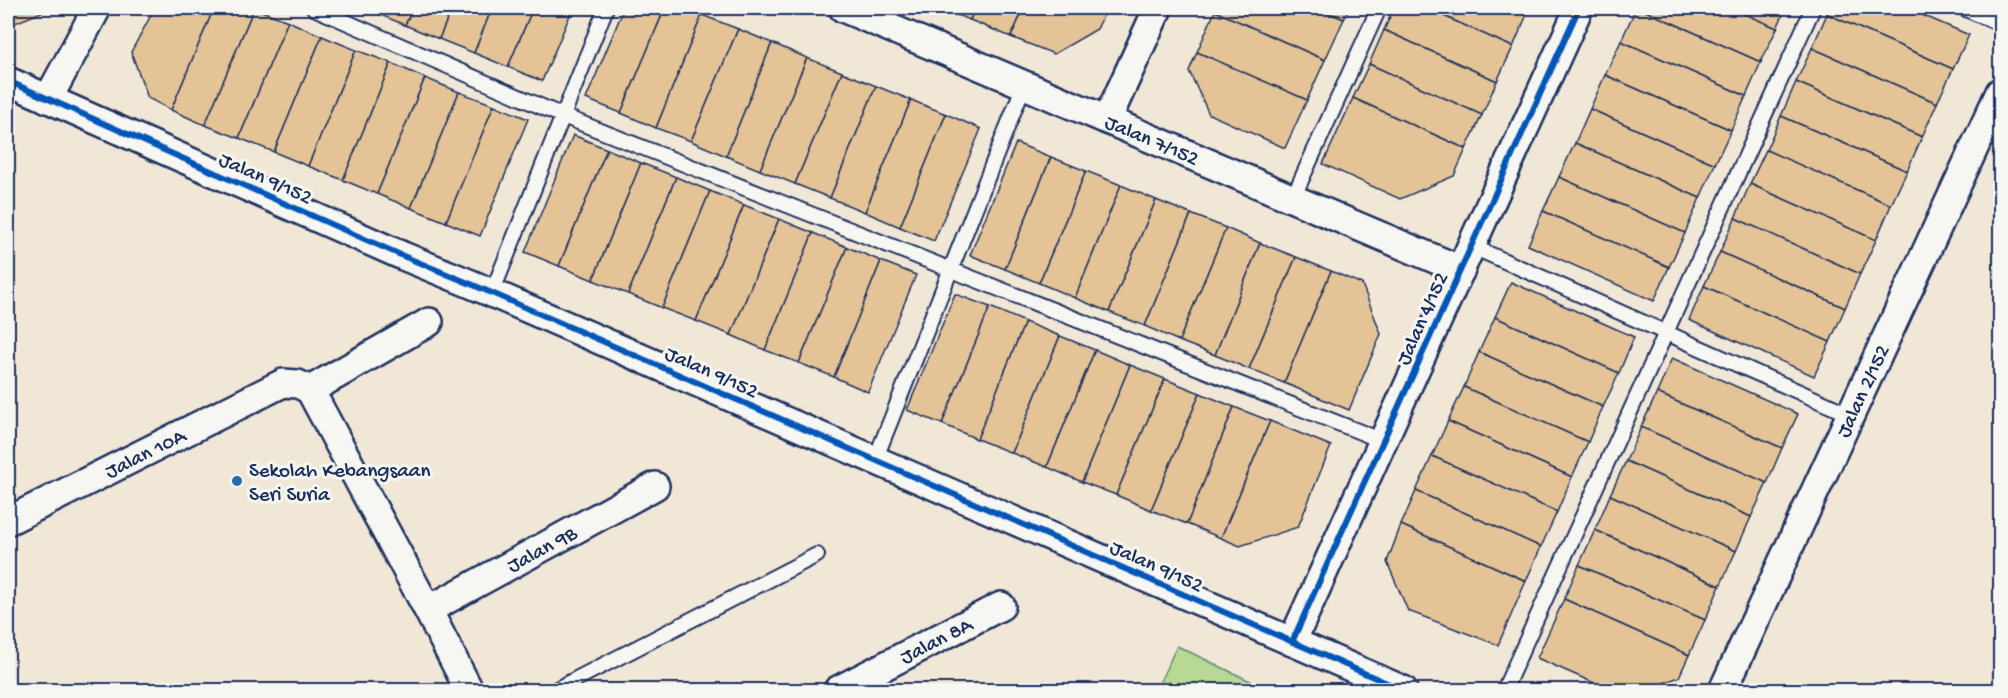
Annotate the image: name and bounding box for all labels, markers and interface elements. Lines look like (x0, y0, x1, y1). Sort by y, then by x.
street label: Jalan 7/152 (1100, 111, 1202, 173)
street label: Jalan 9/152 (214, 149, 315, 212)
street label: Jalan 4/152 (1393, 269, 1456, 370)
street label: Jalan 2/152 (1833, 342, 1897, 442)
street label: Jalan 9/152 (660, 343, 761, 406)
street label: Jalan 10A (102, 424, 192, 486)
place label: Sekolah Kebangsaan Seri Suria (249, 460, 430, 509)
marker: Sekolah Kebangsaan Seri Suria (230, 474, 244, 488)
street label: Jalan 9B (504, 522, 583, 580)
street label: Jalan 9/152 (1105, 537, 1206, 600)
street label: Jalan 8A (897, 613, 979, 672)

